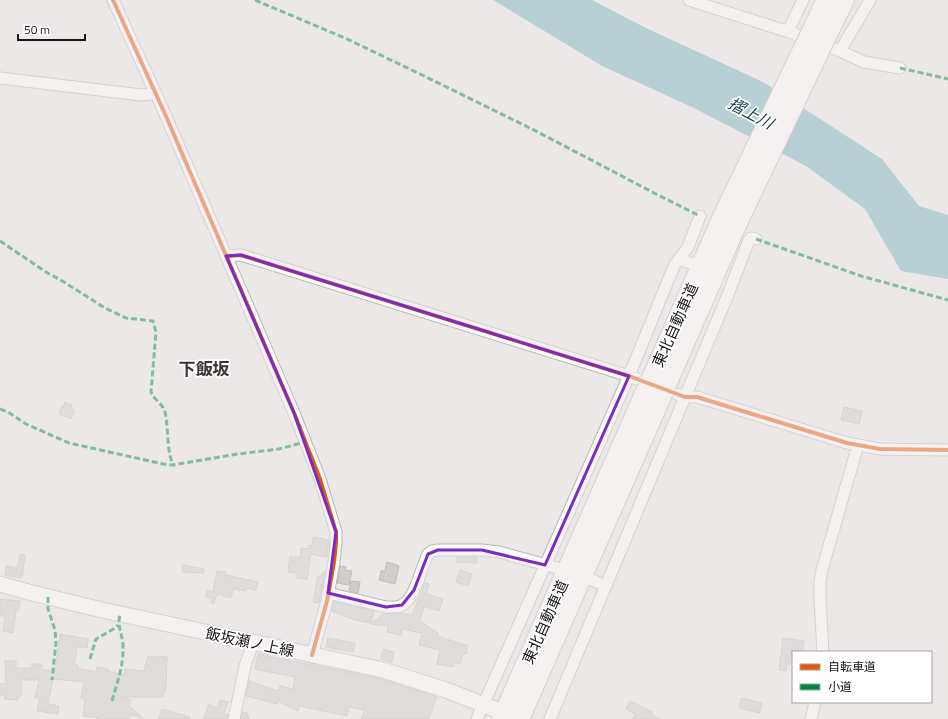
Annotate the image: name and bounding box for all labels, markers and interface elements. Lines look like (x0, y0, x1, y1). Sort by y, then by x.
scale bar (18, 16, 85, 42)
text: 50 m (24, 20, 50, 39)
water label: 摺上川 (724, 91, 780, 136)
street label: 東北自動車道 (646, 279, 704, 371)
district label: 下飯坂 (179, 356, 230, 382)
street label: 東北自動車道 (516, 576, 574, 668)
street label: 飯坂瀬ノ上線 (204, 621, 296, 663)
legend (792, 651, 932, 703)
text: 自転車道 (828, 657, 876, 676)
text: 小道 (828, 677, 852, 696)

